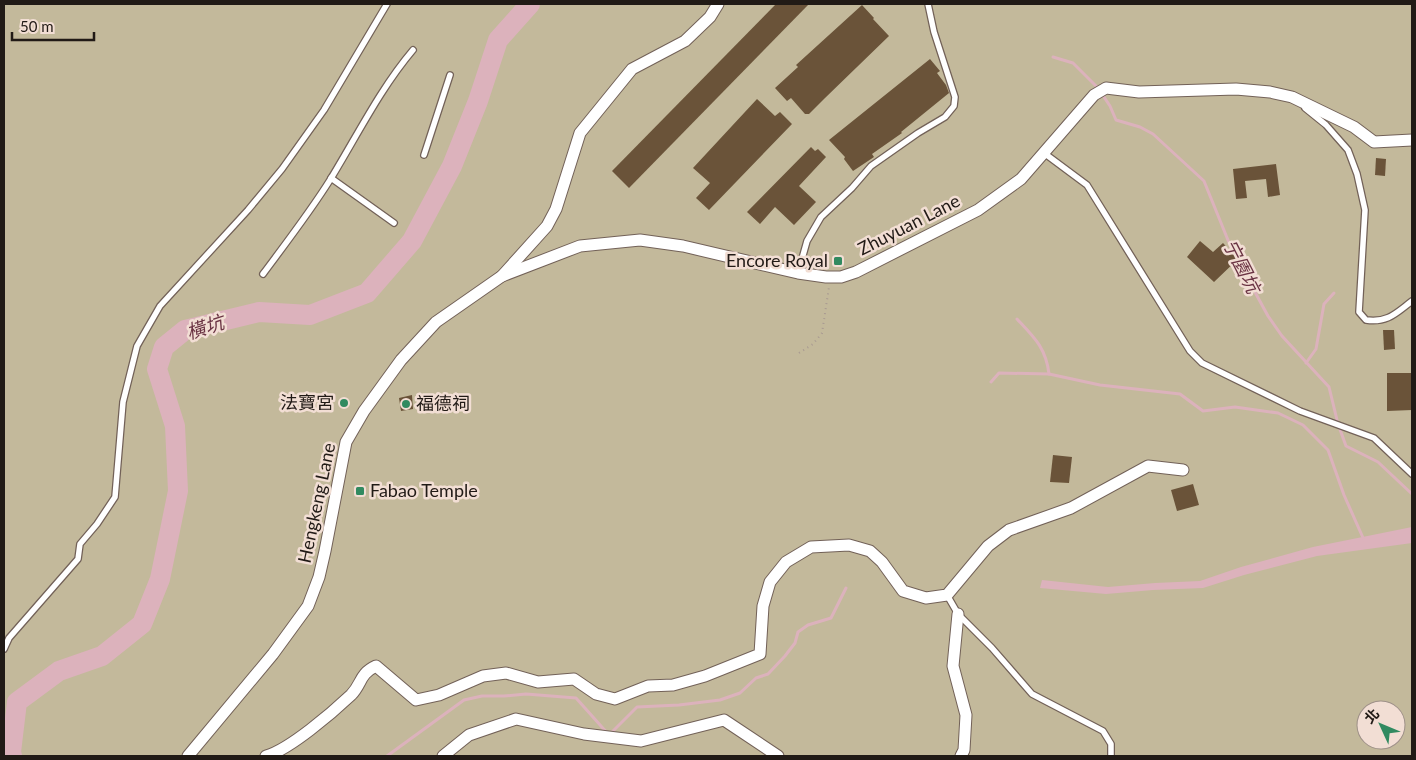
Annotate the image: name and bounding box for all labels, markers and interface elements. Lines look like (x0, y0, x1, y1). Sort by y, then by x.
scale bar (12, 10, 95, 42)
text: 50 m (20, 17, 54, 35)
street label: Zhuyuan Lane (854, 189, 963, 259)
water label: 宁園坑 (1219, 235, 1267, 299)
place label: Encore Royal (726, 249, 828, 271)
marker: Encore Royal (832, 255, 844, 267)
water label: 橫坑 (183, 309, 229, 343)
place label: 法寶宮 (280, 391, 334, 413)
place label: 福德祠 (416, 392, 470, 414)
marker: 法寶宮 (338, 397, 350, 409)
marker: 福德祠 (400, 398, 412, 410)
street label: Hengkeng Lane (293, 441, 339, 565)
place label: Fabao Temple (370, 479, 478, 501)
marker: Fabao Temple (354, 485, 366, 497)
north arrow (1356, 700, 1406, 750)
text: 北 (1360, 705, 1382, 727)

